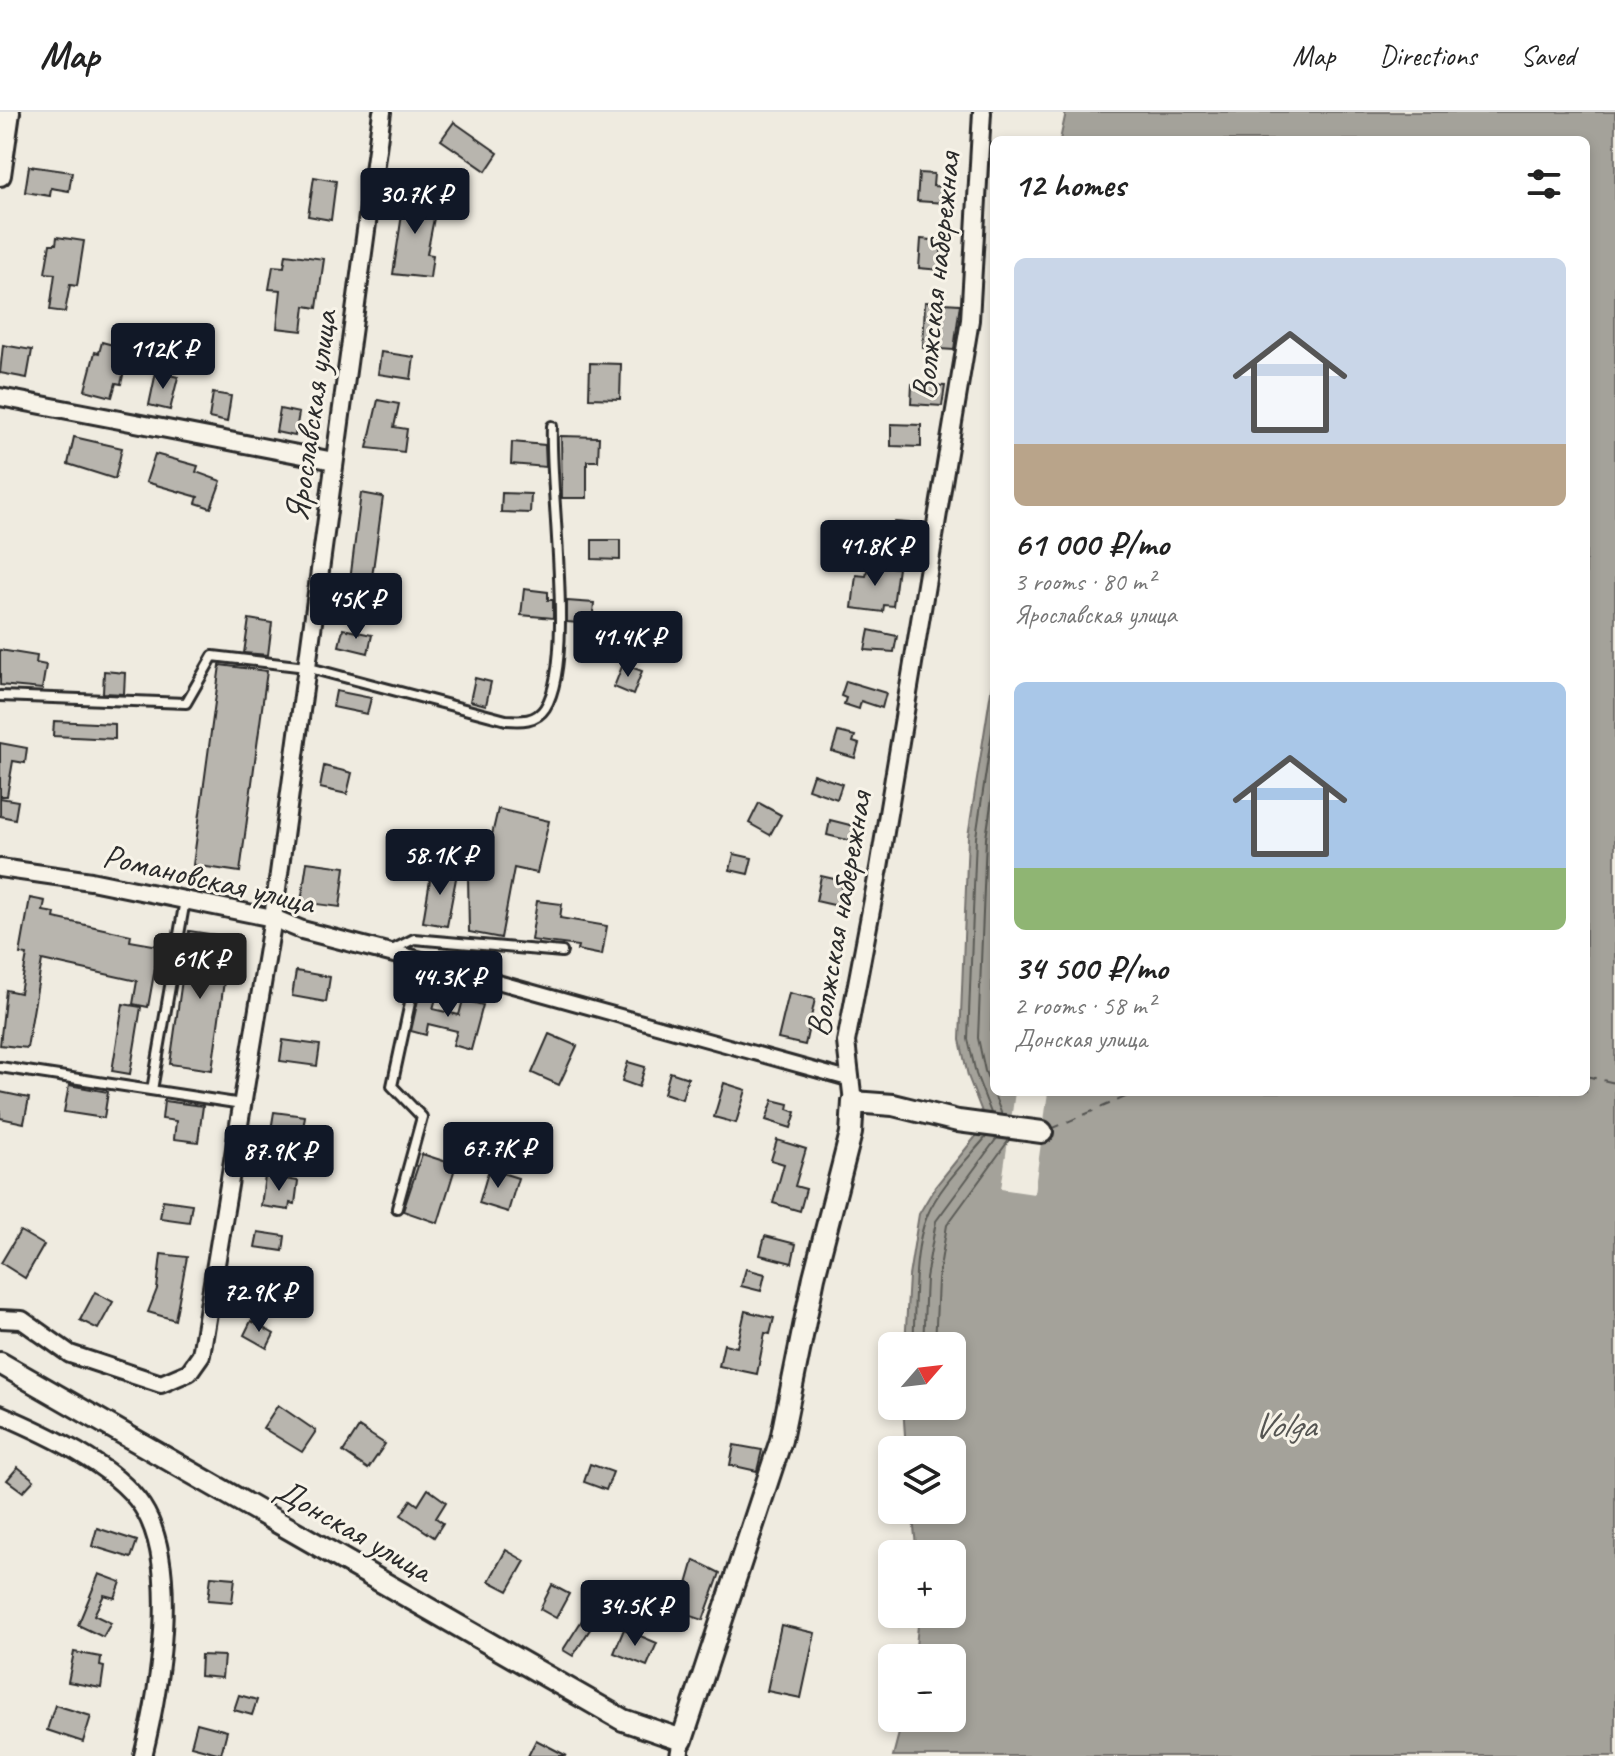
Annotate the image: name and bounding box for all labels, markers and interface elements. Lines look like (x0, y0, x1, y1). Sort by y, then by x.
text: Map (40, 32, 99, 79)
text: Map (1292, 38, 1335, 73)
text: Directions (1379, 38, 1477, 73)
text: Saved (1521, 38, 1575, 73)
street label: Волжская набережная (901, 148, 970, 402)
icon: filters (1522, 162, 1566, 206)
text: 12 homes (1014, 163, 1125, 206)
pin: 30.7K ₽ (341, 168, 489, 236)
text: 30.7K ₽ (378, 177, 452, 210)
street label: Ярославская улица (274, 306, 347, 524)
icon: home (1218, 310, 1362, 454)
pin: 112K ₽ (98, 323, 228, 391)
text: 112K ₽ (129, 332, 197, 365)
pin: 41.8K ₽ (801, 520, 949, 588)
text: 61 000 ₽/mo (1014, 522, 1169, 565)
text: 41.8K ₽ (838, 529, 912, 562)
text: 3 rooms · 80 m² (1014, 565, 1155, 598)
pin: 45K ₽ (300, 573, 412, 641)
text: 45K ₽ (328, 582, 384, 615)
text: Ярославская улица (1014, 598, 1177, 631)
pin: 41.4K ₽ (554, 611, 702, 679)
text: 41.4K ₽ (591, 620, 665, 653)
icon: home (1218, 734, 1362, 878)
street label: Волжская набережная (796, 786, 882, 1040)
pin: 58.1K ₽ (366, 829, 514, 897)
street label: Романовская улица (99, 833, 321, 924)
text: 58.1K ₽ (404, 838, 476, 871)
pin: 61K ₽ (144, 933, 256, 1001)
text: 61K ₽ (172, 942, 228, 975)
text: 34 500 ₽/mo (1014, 946, 1168, 989)
pin: 44.3K ₽ (374, 951, 522, 1019)
text: 44.3K ₽ (411, 960, 485, 993)
text: 2 rooms · 58 m² (1014, 989, 1155, 1022)
text: Донская улица (1014, 1022, 1147, 1055)
pin: 67.7K ₽ (424, 1122, 572, 1190)
pin: 87.9K ₽ (205, 1125, 353, 1193)
text: 67.7K ₽ (461, 1131, 535, 1164)
text: 87.9K ₽ (243, 1134, 315, 1167)
pin: 72.9K ₽ (185, 1266, 333, 1334)
text: 72.9K ₽ (223, 1275, 295, 1308)
north arrow (878, 1332, 966, 1420)
map controls (878, 1332, 966, 1732)
water label: Volga (1253, 1402, 1319, 1448)
button: layers (878, 1436, 966, 1524)
street label: Донская улица (268, 1467, 442, 1593)
button: + (878, 1540, 966, 1628)
pin: 34.5K ₽ (561, 1580, 709, 1648)
text: 34.5K ₽ (599, 1589, 671, 1622)
button: − (878, 1644, 966, 1732)

